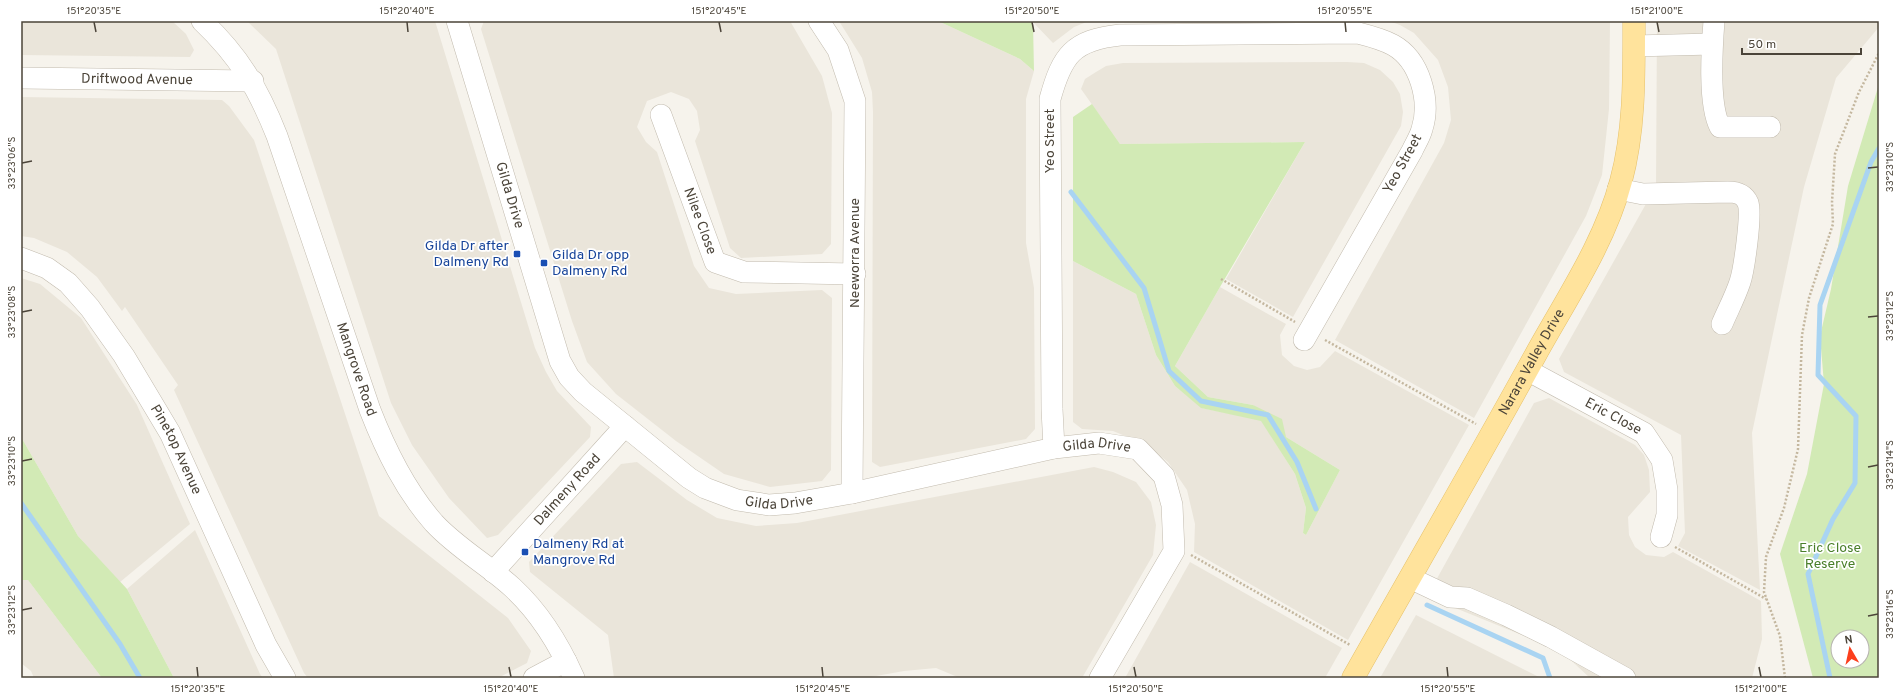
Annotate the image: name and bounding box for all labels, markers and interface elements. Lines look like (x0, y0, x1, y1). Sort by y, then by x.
text: 151°20'35"E (67, 5, 121, 18)
text: 151°20'40"E (379, 5, 435, 18)
text: 151°20'45"E (692, 5, 746, 18)
text: 151°20'50"E (1004, 5, 1060, 18)
text: 151°20'55"E (1318, 5, 1372, 18)
text: 151°21'00"E (1631, 5, 1683, 18)
scale bar (1742, 30, 1861, 56)
text: 50 m (1748, 37, 1776, 53)
street label: Driftwood Avenue (81, 70, 193, 89)
street label: Yeo Street (1042, 108, 1059, 174)
street label: Yeo Street (1380, 131, 1426, 197)
text: 33°23'06"S (6, 137, 19, 189)
text: 33°23'10"S (1884, 142, 1897, 192)
street label: Gilda Drive (492, 160, 528, 230)
street label: Nilee Close (680, 185, 720, 257)
street label: Neeworra Avenue (847, 198, 864, 308)
place label: Gilda Dr after Dalmeny Rd (425, 238, 510, 271)
place label: Gilda Dr opp Dalmeny Rd (552, 247, 629, 280)
marker: Gilda Dr after Dalmeny Rd (512, 249, 522, 259)
marker: Gilda Dr opp Dalmeny Rd (539, 258, 549, 268)
text: 33°23'08"S (6, 286, 19, 338)
text: 33°23'12"S (1884, 291, 1897, 341)
street label: Narara Valley Drive (1495, 306, 1568, 418)
street label: Mangrove Road (332, 320, 380, 419)
street label: Eric Close (1582, 394, 1645, 439)
street label: Pinetop Avenue (146, 401, 205, 497)
street label: Gilda Drive (1062, 434, 1132, 456)
text: 33°23'10"S (6, 436, 19, 486)
text: 33°23'14"S (1884, 440, 1897, 490)
street label: Dalmeny Road (531, 450, 604, 529)
street label: Gilda Drive (744, 491, 814, 513)
place label: Dalmeny Rd at Mangrove Rd (533, 536, 624, 569)
park label: Eric Close Reserve (1799, 540, 1861, 573)
marker: Dalmeny Rd at Mangrove Rd (520, 547, 530, 557)
text: 33°23'12"S (6, 585, 19, 635)
text: 33°23'16"S (1884, 589, 1897, 639)
north arrow (1830, 629, 1870, 669)
text: N (1844, 633, 1854, 648)
text: 151°20'35"E (171, 683, 225, 696)
text: 151°20'40"E (483, 683, 539, 696)
text: 151°20'45"E (796, 683, 850, 696)
text: 151°20'50"E (1108, 683, 1164, 696)
text: 151°20'55"E (1421, 683, 1475, 696)
text: 151°21'00"E (1735, 683, 1787, 696)

